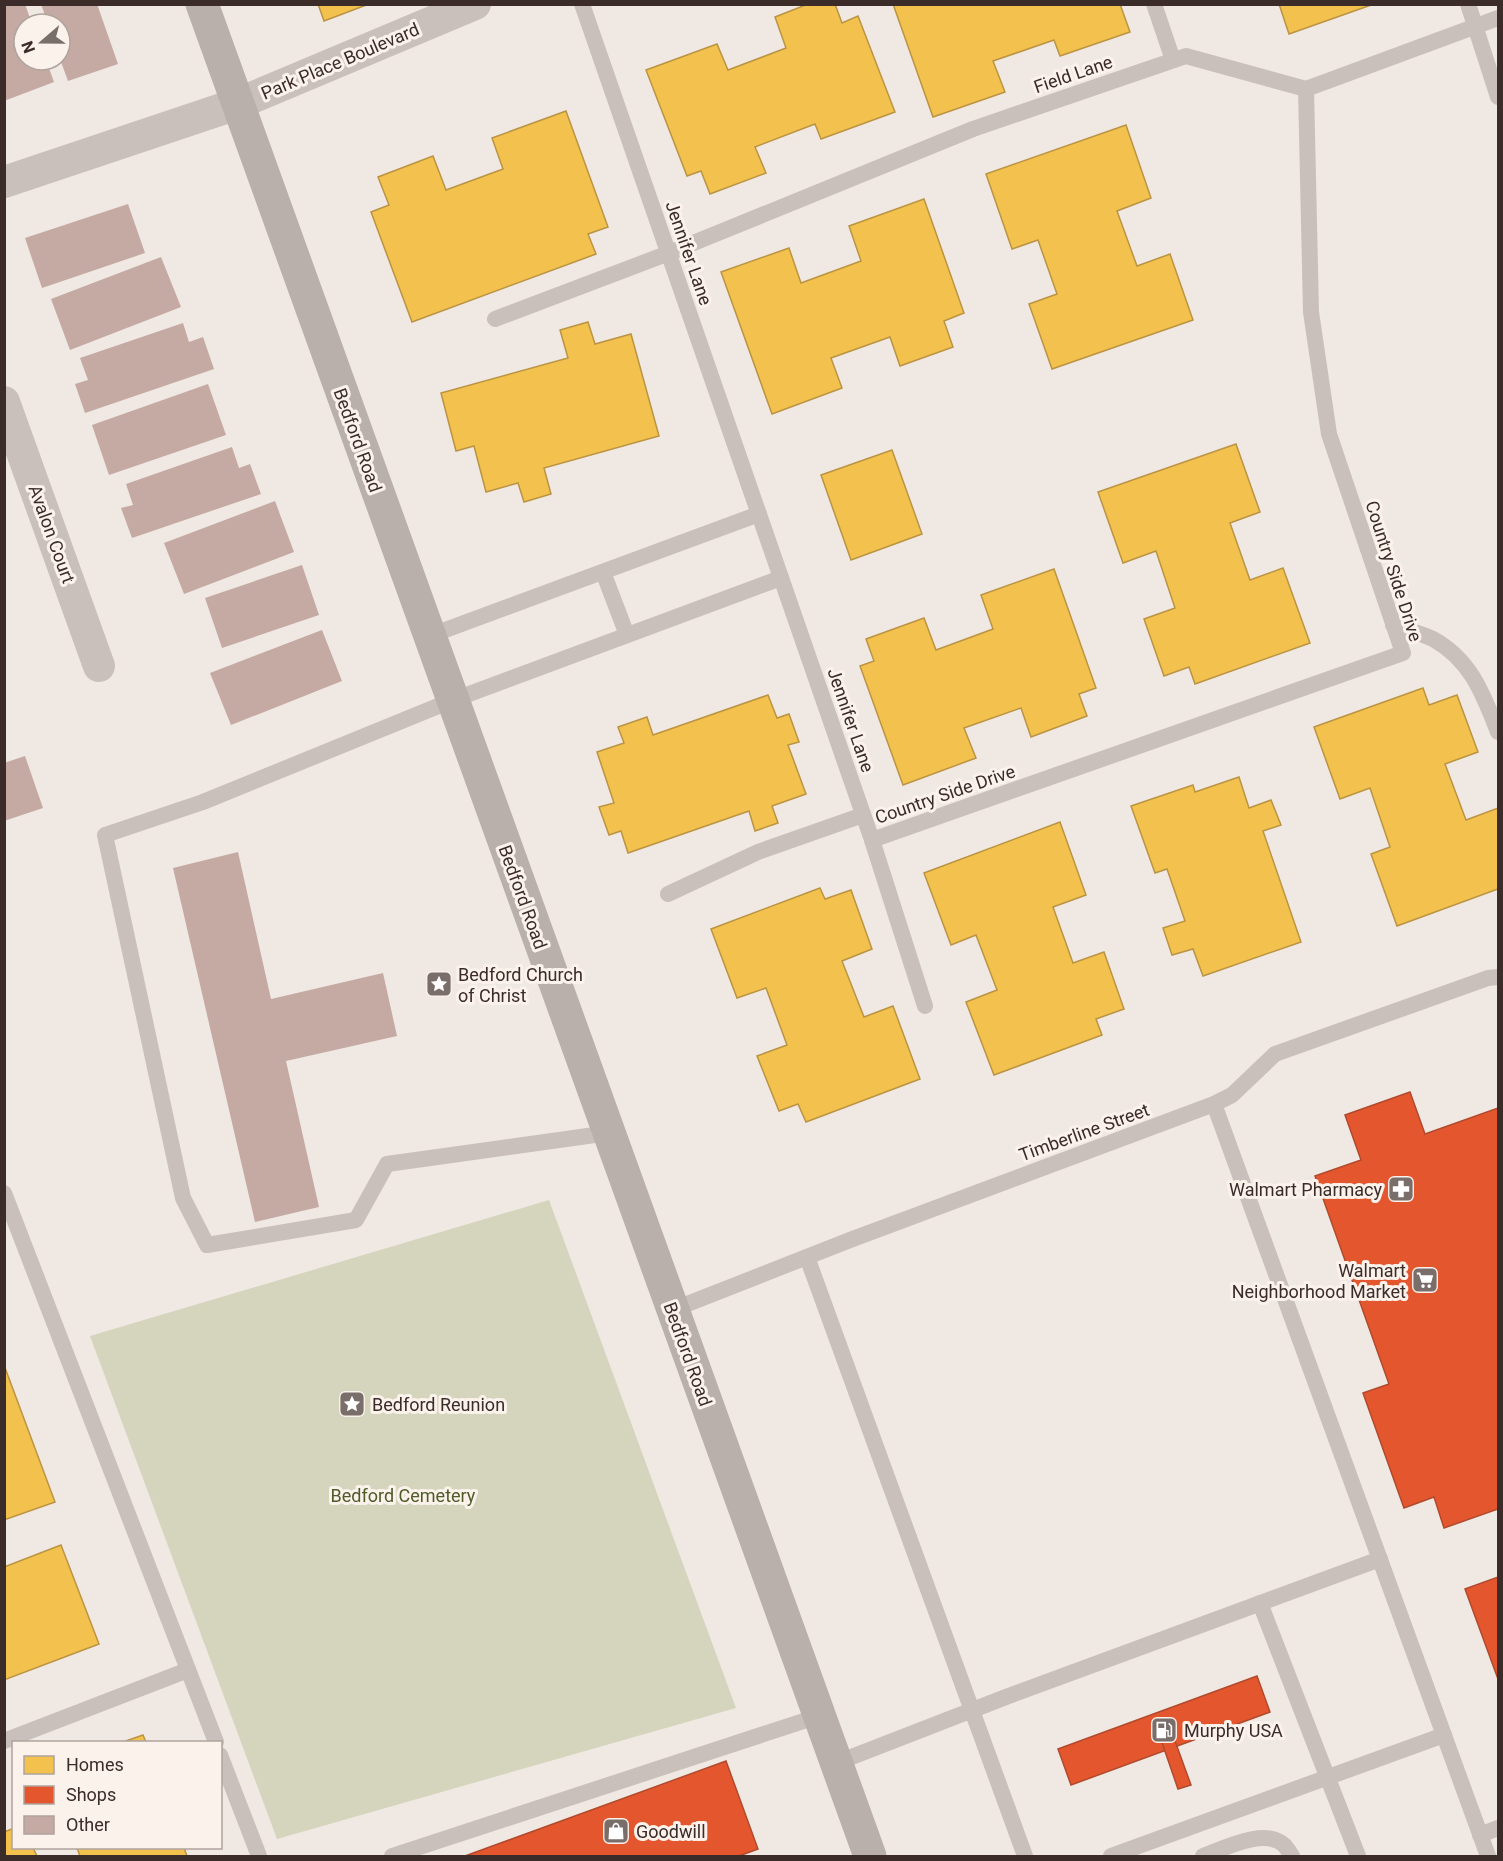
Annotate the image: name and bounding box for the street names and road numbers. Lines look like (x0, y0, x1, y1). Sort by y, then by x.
street label: Park Place Boulevard (258, 18, 422, 104)
street label: Field Lane (1031, 51, 1115, 97)
street label: Jennifer Lane (661, 198, 717, 308)
street label: Bedford Road (329, 385, 387, 495)
street label: Avalon Court (25, 482, 80, 586)
street label: Country Side Drive (1361, 498, 1427, 644)
street label: Jennifer Lane (823, 665, 879, 775)
street label: Country Side Drive (872, 760, 1018, 828)
street label: Bedford Road (494, 842, 552, 952)
street label: Timberline Street (1016, 1099, 1152, 1165)
street label: Bedford Road (659, 1299, 717, 1409)

